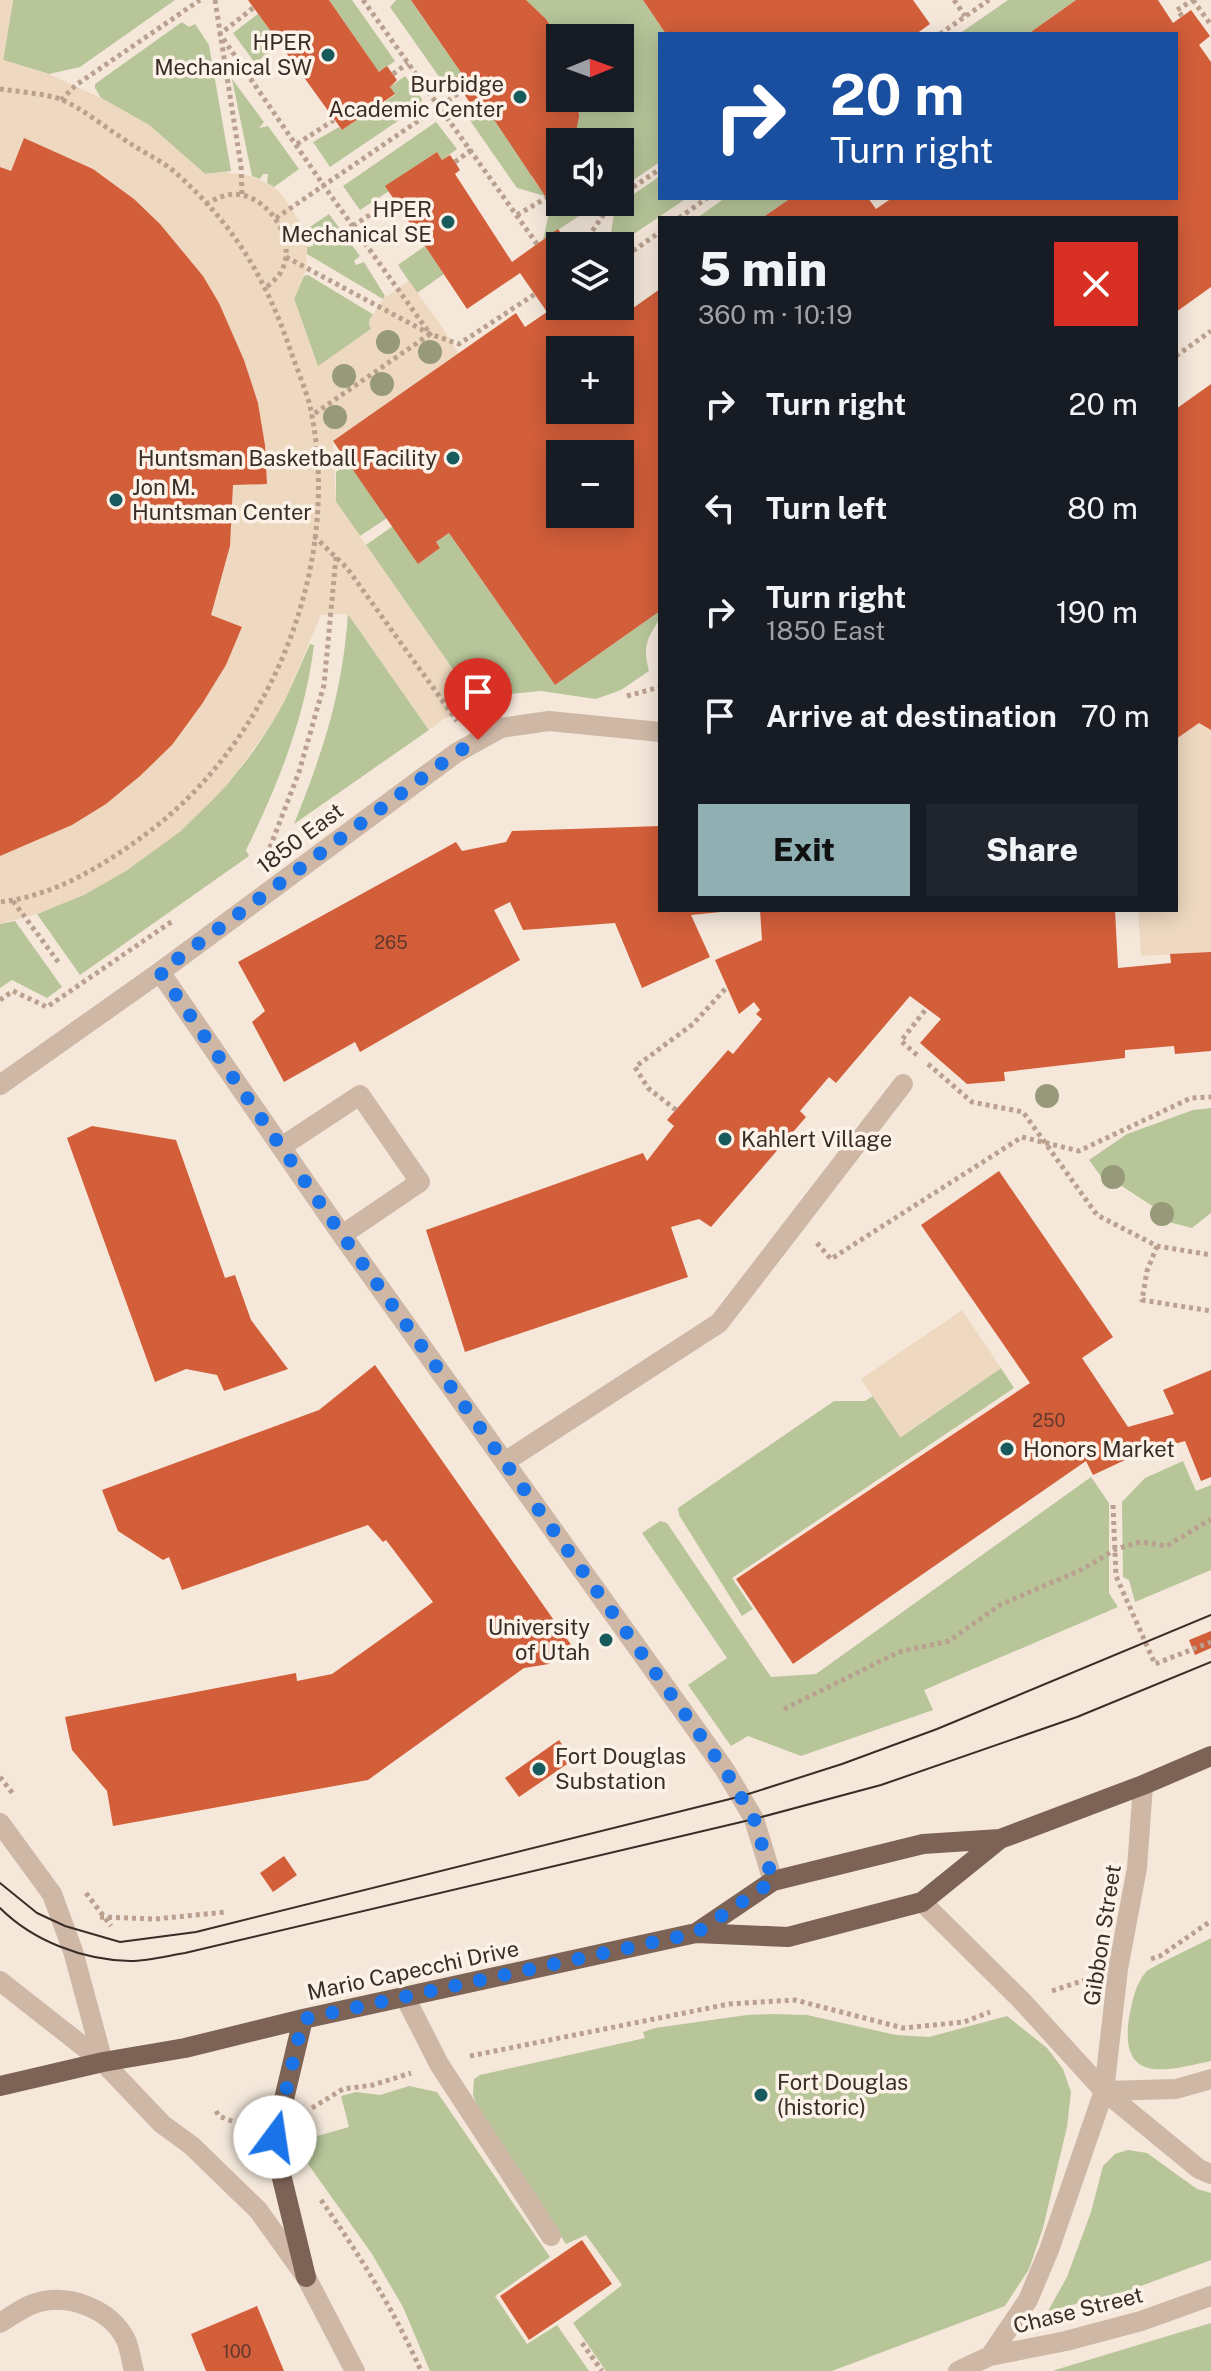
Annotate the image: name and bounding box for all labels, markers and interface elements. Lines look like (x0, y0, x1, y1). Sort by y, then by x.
north arrow (546, 24, 634, 112)
map controls (546, 24, 634, 528)
place label: HPER Mechanical SW (154, 29, 312, 80)
marker: HPER Mechanical SW (319, 46, 337, 64)
text: 20 m (830, 62, 964, 128)
icon: right (698, 64, 802, 168)
place label: Burbidge Academic Center (328, 71, 504, 122)
marker: Burbidge Academic Center (511, 88, 529, 106)
button: sound (546, 128, 634, 216)
text: Turn right (830, 129, 993, 171)
place label: HPER Mechanical SE (281, 196, 432, 247)
marker: HPER Mechanical SE (439, 213, 457, 231)
button: layers (546, 232, 634, 320)
text: 5 min (698, 240, 827, 297)
button: close (1054, 242, 1138, 326)
text: 360 m · 10:19 (698, 299, 853, 330)
button: + (546, 336, 634, 424)
icon: right (698, 382, 742, 426)
text: Turn right (766, 386, 906, 422)
text: 20 m (1069, 386, 1138, 422)
button: − (546, 440, 634, 528)
place label: Huntsman Basketball Facility (138, 445, 437, 471)
marker: Huntsman Basketball Facility (444, 449, 462, 467)
place label: Jon M. Huntsman Center (132, 474, 312, 525)
icon: left (698, 486, 742, 530)
text: Turn left (766, 490, 887, 526)
text: 80 m (1067, 490, 1138, 526)
marker: Jon M. Huntsman Center (107, 491, 125, 509)
text: Turn right (766, 579, 906, 615)
icon: right (698, 590, 742, 634)
text: 190 m (1056, 594, 1138, 630)
text: 1850 East (766, 615, 885, 646)
pin (444, 658, 512, 740)
icon: arrive (456, 670, 500, 714)
icon: arrive (698, 694, 742, 738)
text: Arrive at destination (766, 698, 1057, 734)
text: 70 m (1081, 698, 1150, 734)
street label: 1850 East (252, 797, 348, 879)
button: Exit (698, 804, 910, 896)
button: Share (926, 804, 1138, 896)
house number: 265 (374, 932, 408, 953)
place label: Kahlert Village (741, 1126, 892, 1152)
marker: Kahlert Village (716, 1130, 734, 1148)
house number: 250 (1032, 1410, 1066, 1431)
place label: Honors Market (1023, 1436, 1175, 1462)
marker: Honors Market (998, 1440, 1016, 1458)
place label: University of Utah (488, 1614, 590, 1665)
marker: University of Utah (597, 1631, 615, 1649)
place label: Fort Douglas Substation (555, 1743, 686, 1794)
marker: Fort Douglas Substation (530, 1760, 548, 1778)
street label: Gibbon Street (1078, 1862, 1126, 2008)
street label: Mario Capecchi Drive (305, 1935, 521, 2005)
place label: Fort Douglas (historic) (777, 2069, 908, 2120)
marker: Fort Douglas (historic) (752, 2086, 770, 2104)
position arrow (233, 2095, 317, 2179)
street label: Chase Street (1010, 2281, 1146, 2339)
house number: 100 (222, 2341, 252, 2362)

